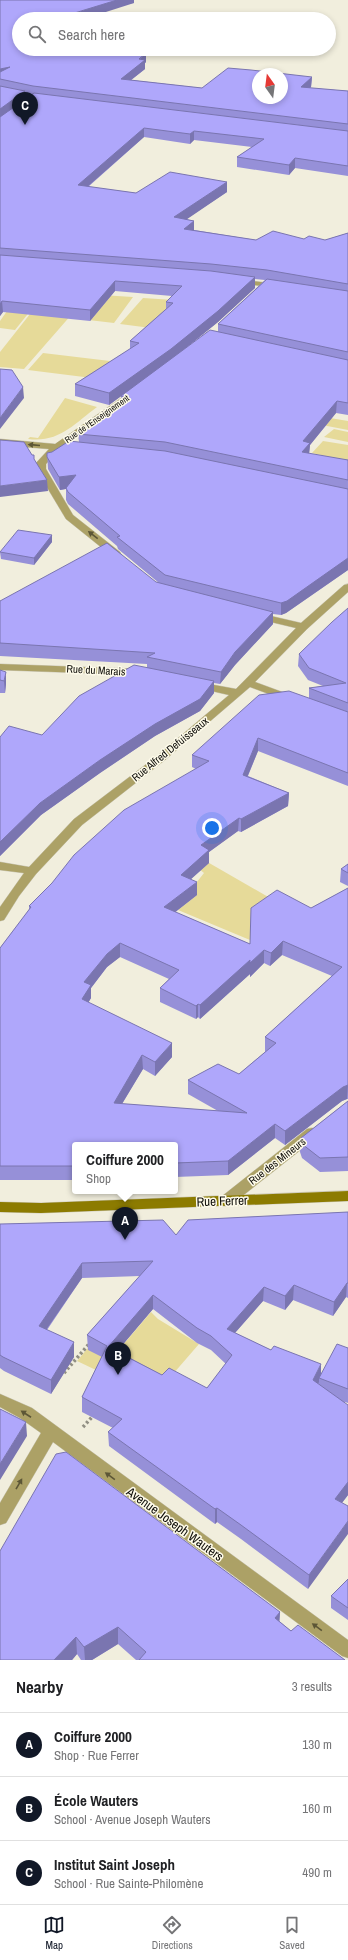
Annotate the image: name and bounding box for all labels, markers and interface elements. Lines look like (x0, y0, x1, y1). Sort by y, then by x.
search box (12, 12, 336, 56)
icon: search (26, 23, 48, 45)
text: Search here (58, 24, 125, 45)
north arrow (252, 68, 288, 104)
pin: C (12, 92, 38, 125)
street label: Rue de l'Enseignement (62, 392, 132, 446)
one-way arrow (28, 441, 40, 448)
one-way arrow (87, 531, 98, 540)
street label: Rue du Marais (66, 661, 126, 679)
street label: Rue Alfred Defuisseaux (129, 713, 212, 784)
your location (202, 818, 222, 838)
street label: Rue des Mineurs (246, 1134, 309, 1188)
popup (72, 1142, 178, 1194)
text: Coiffure 2000 (86, 1149, 164, 1170)
text: Shop (86, 1170, 111, 1187)
street label: Rue Ferrer (196, 1192, 248, 1210)
pin: A (112, 1207, 138, 1240)
pin: B (105, 1342, 131, 1375)
one-way arrow (21, 1410, 31, 1418)
one-way arrow (105, 1472, 115, 1480)
one-way arrow (16, 1479, 23, 1490)
street label: Avenue Joseph Wauters (122, 1483, 227, 1565)
one-way arrow (311, 1623, 322, 1632)
text: Nearby (16, 1675, 63, 1698)
text: 3 results (292, 1678, 332, 1695)
text: Coiffure 2000 (54, 1726, 132, 1747)
text: A (25, 1736, 33, 1753)
text: 130 m (302, 1736, 332, 1753)
text: Shop · Rue Ferrer (54, 1747, 139, 1764)
text: École Wauters (54, 1790, 138, 1811)
text: B (25, 1800, 33, 1817)
text: 160 m (302, 1800, 332, 1817)
text: School · Avenue Joseph Wauters (54, 1811, 210, 1828)
text: Institut Saint Joseph (54, 1854, 175, 1875)
text: C (25, 1864, 33, 1881)
text: 490 m (302, 1864, 332, 1881)
text: School · Rue Sainte-Philomène (54, 1875, 203, 1892)
tab: Map (43, 1914, 65, 1952)
tab: Directions (152, 1914, 193, 1952)
tab: Saved (279, 1914, 305, 1952)

